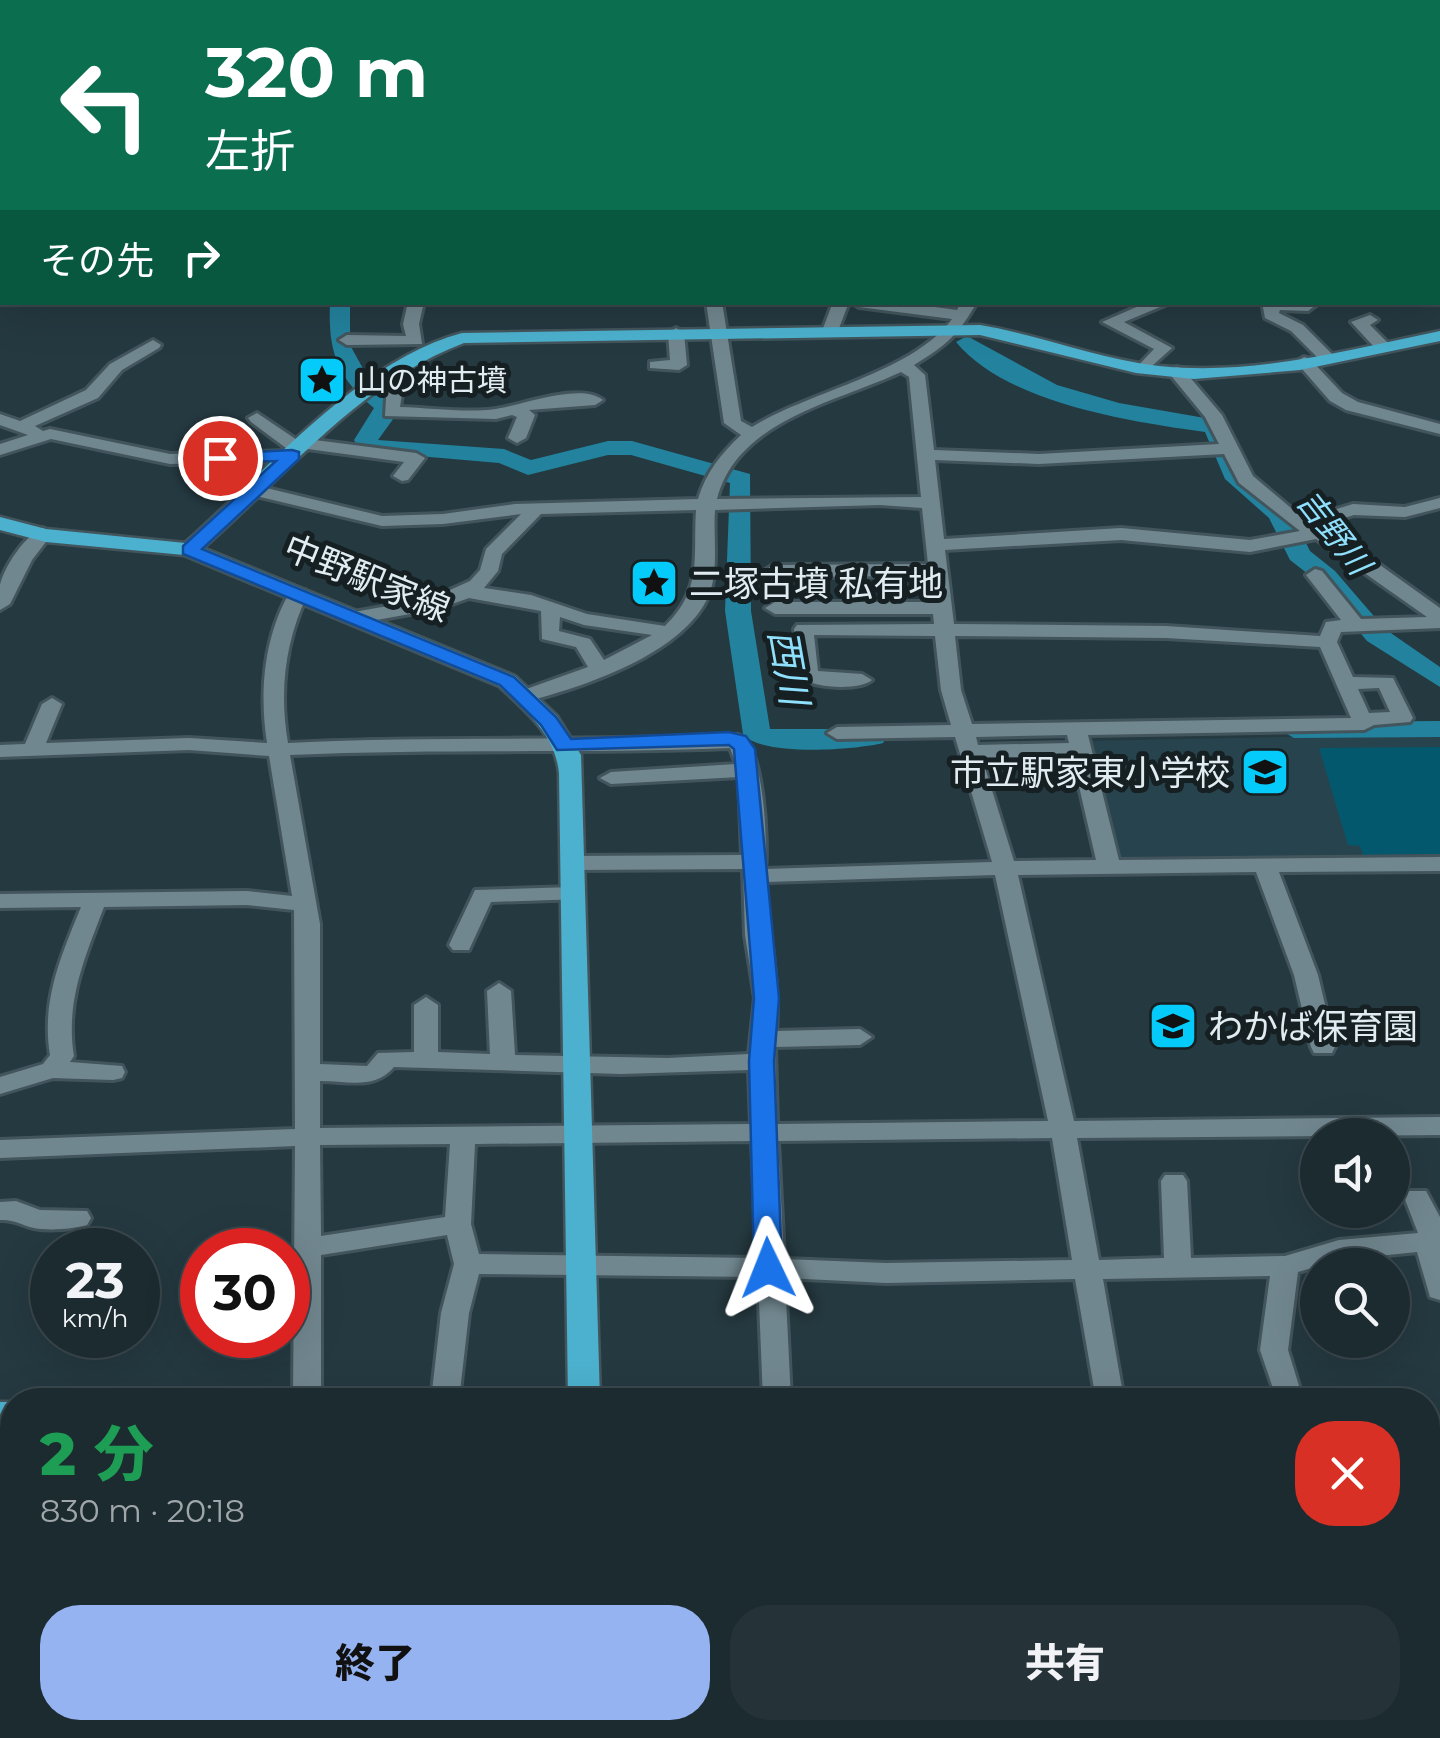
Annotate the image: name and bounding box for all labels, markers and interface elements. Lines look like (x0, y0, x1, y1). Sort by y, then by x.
text: 320 m (205, 29, 428, 115)
icon: left (40, 40, 170, 170)
text: 左折 (205, 123, 295, 178)
icon: right (174, 230, 229, 285)
text: その先 (40, 237, 154, 284)
place icon: 山の神古墳 (296, 354, 348, 406)
place label: 山の神古墳 (357, 362, 507, 399)
pin (178, 416, 263, 501)
icon: arrive (193, 431, 248, 486)
water label: 吉野川 (1289, 482, 1381, 584)
street label: 中野駅家線 (278, 525, 456, 631)
place icon: 二塚古墳 私有地 (628, 557, 680, 609)
place label: 二塚古墳 私有地 (689, 562, 943, 605)
water label: 西川 (759, 625, 819, 712)
school or university icon: 市立駅家東小学校 (1239, 746, 1291, 798)
place label: 市立駅家東小学校 (950, 751, 1230, 794)
school or university icon: わかば保育園 (1147, 1000, 1199, 1052)
place label: わかば保育園 (1208, 1005, 1418, 1048)
map controls (1300, 1118, 1410, 1358)
button: sound (1300, 1118, 1410, 1228)
position arrow (716, 1216, 820, 1320)
speed limit sign: 30 (180, 1228, 310, 1358)
button: search (1300, 1248, 1410, 1358)
text: 23 (65, 1250, 125, 1311)
text: km/h (62, 1303, 128, 1333)
text: 2 分 (40, 1417, 153, 1490)
button: close (1295, 1421, 1400, 1526)
text: 830 m · 20:18 (40, 1491, 245, 1530)
button: 終了 (40, 1605, 710, 1720)
button: 共有 (730, 1605, 1400, 1720)

